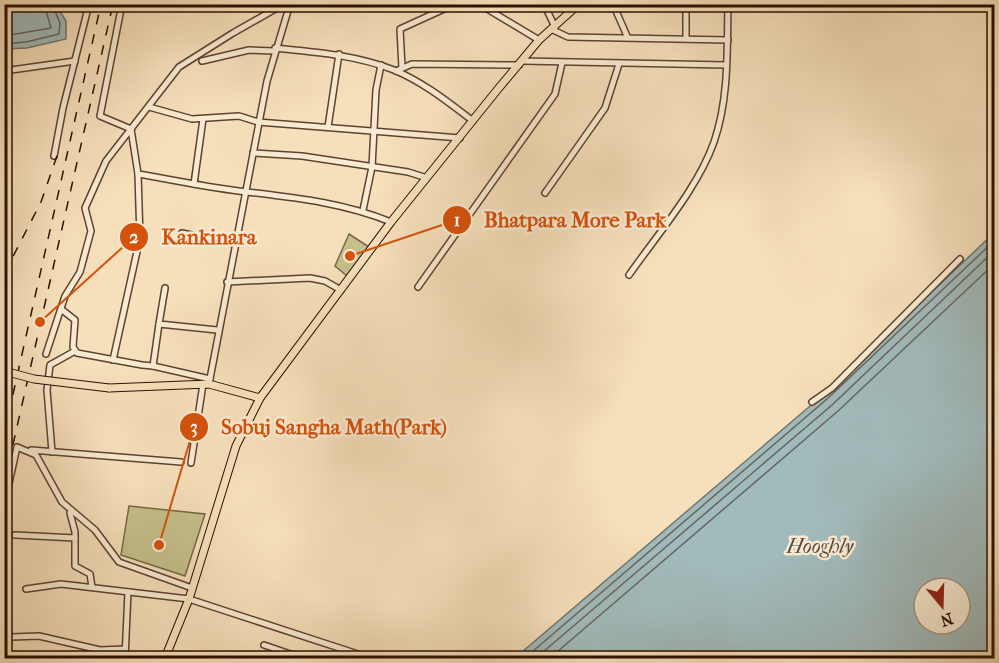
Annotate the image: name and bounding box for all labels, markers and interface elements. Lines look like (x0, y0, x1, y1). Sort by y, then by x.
callout: Bhatpara More Park (442, 200, 678, 239)
text: Bhatpara More Park (484, 208, 667, 232)
text: 1 (454, 210, 460, 231)
callout: Kankinara (119, 217, 268, 256)
text: Kankinara (162, 225, 258, 249)
text: 2 (129, 227, 139, 248)
callout: Sobuj Sangha Math(Park) (179, 408, 459, 447)
text: Sobuj Sangha Math(Park) (221, 415, 447, 439)
text: 3 (190, 417, 198, 438)
water label: Hooghly (786, 534, 855, 558)
north arrow (912, 576, 972, 636)
text: N (937, 609, 956, 631)

